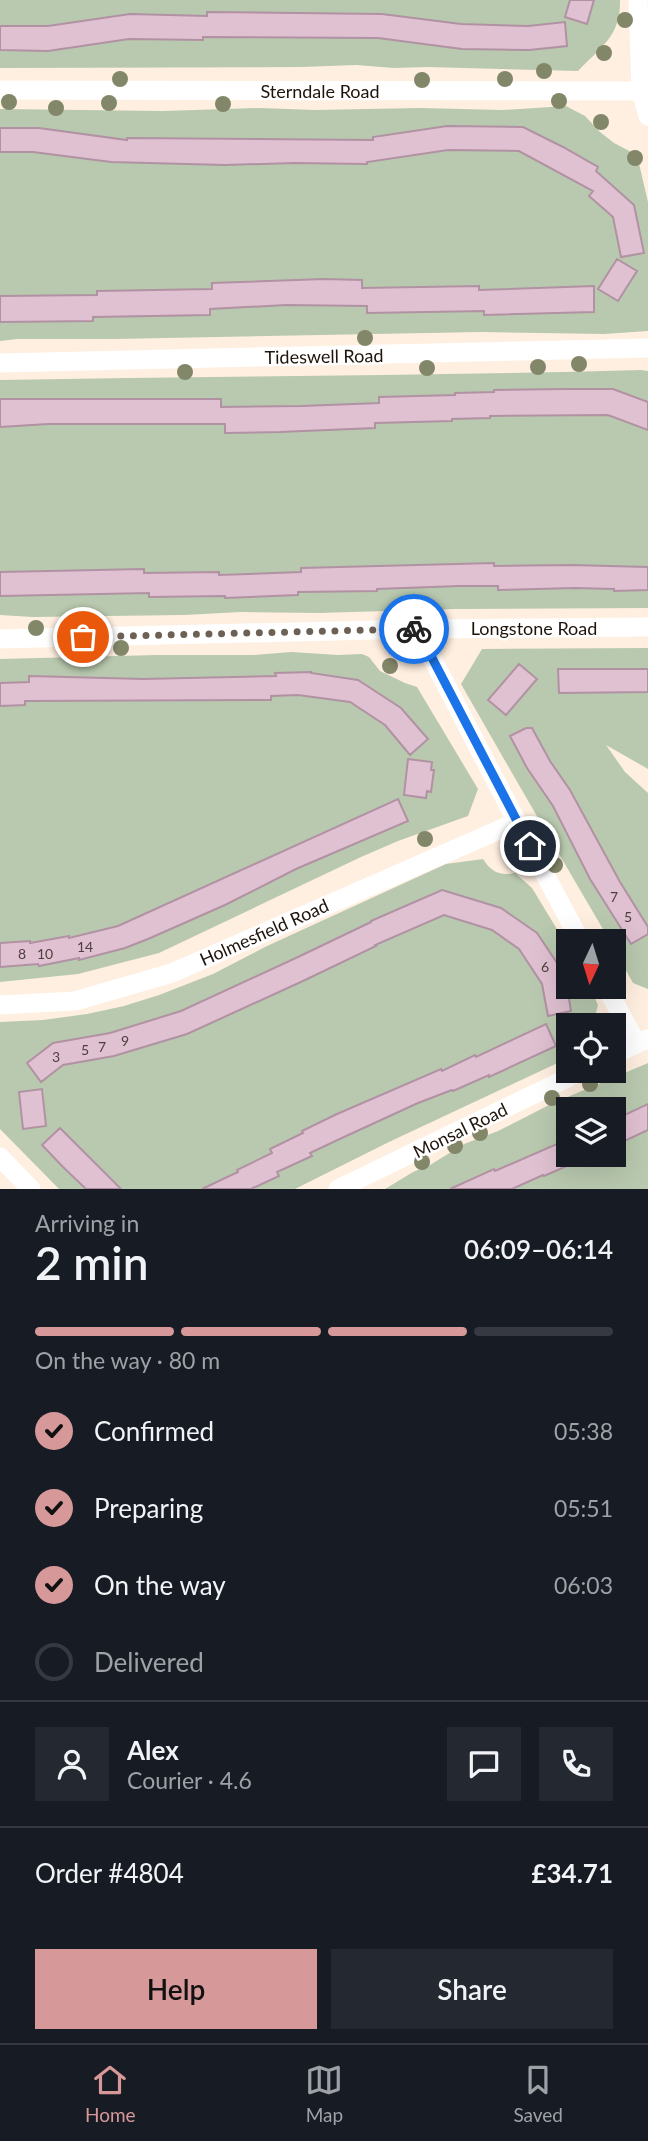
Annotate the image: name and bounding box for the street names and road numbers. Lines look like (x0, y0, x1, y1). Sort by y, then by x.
street label: Sterndale Road (260, 80, 380, 102)
street label: Tideswell Road (264, 344, 384, 368)
street label: Longstone Road (471, 617, 597, 639)
street label: Holmesfield Road (196, 894, 332, 970)
street label: Monsal Road (409, 1098, 511, 1162)

